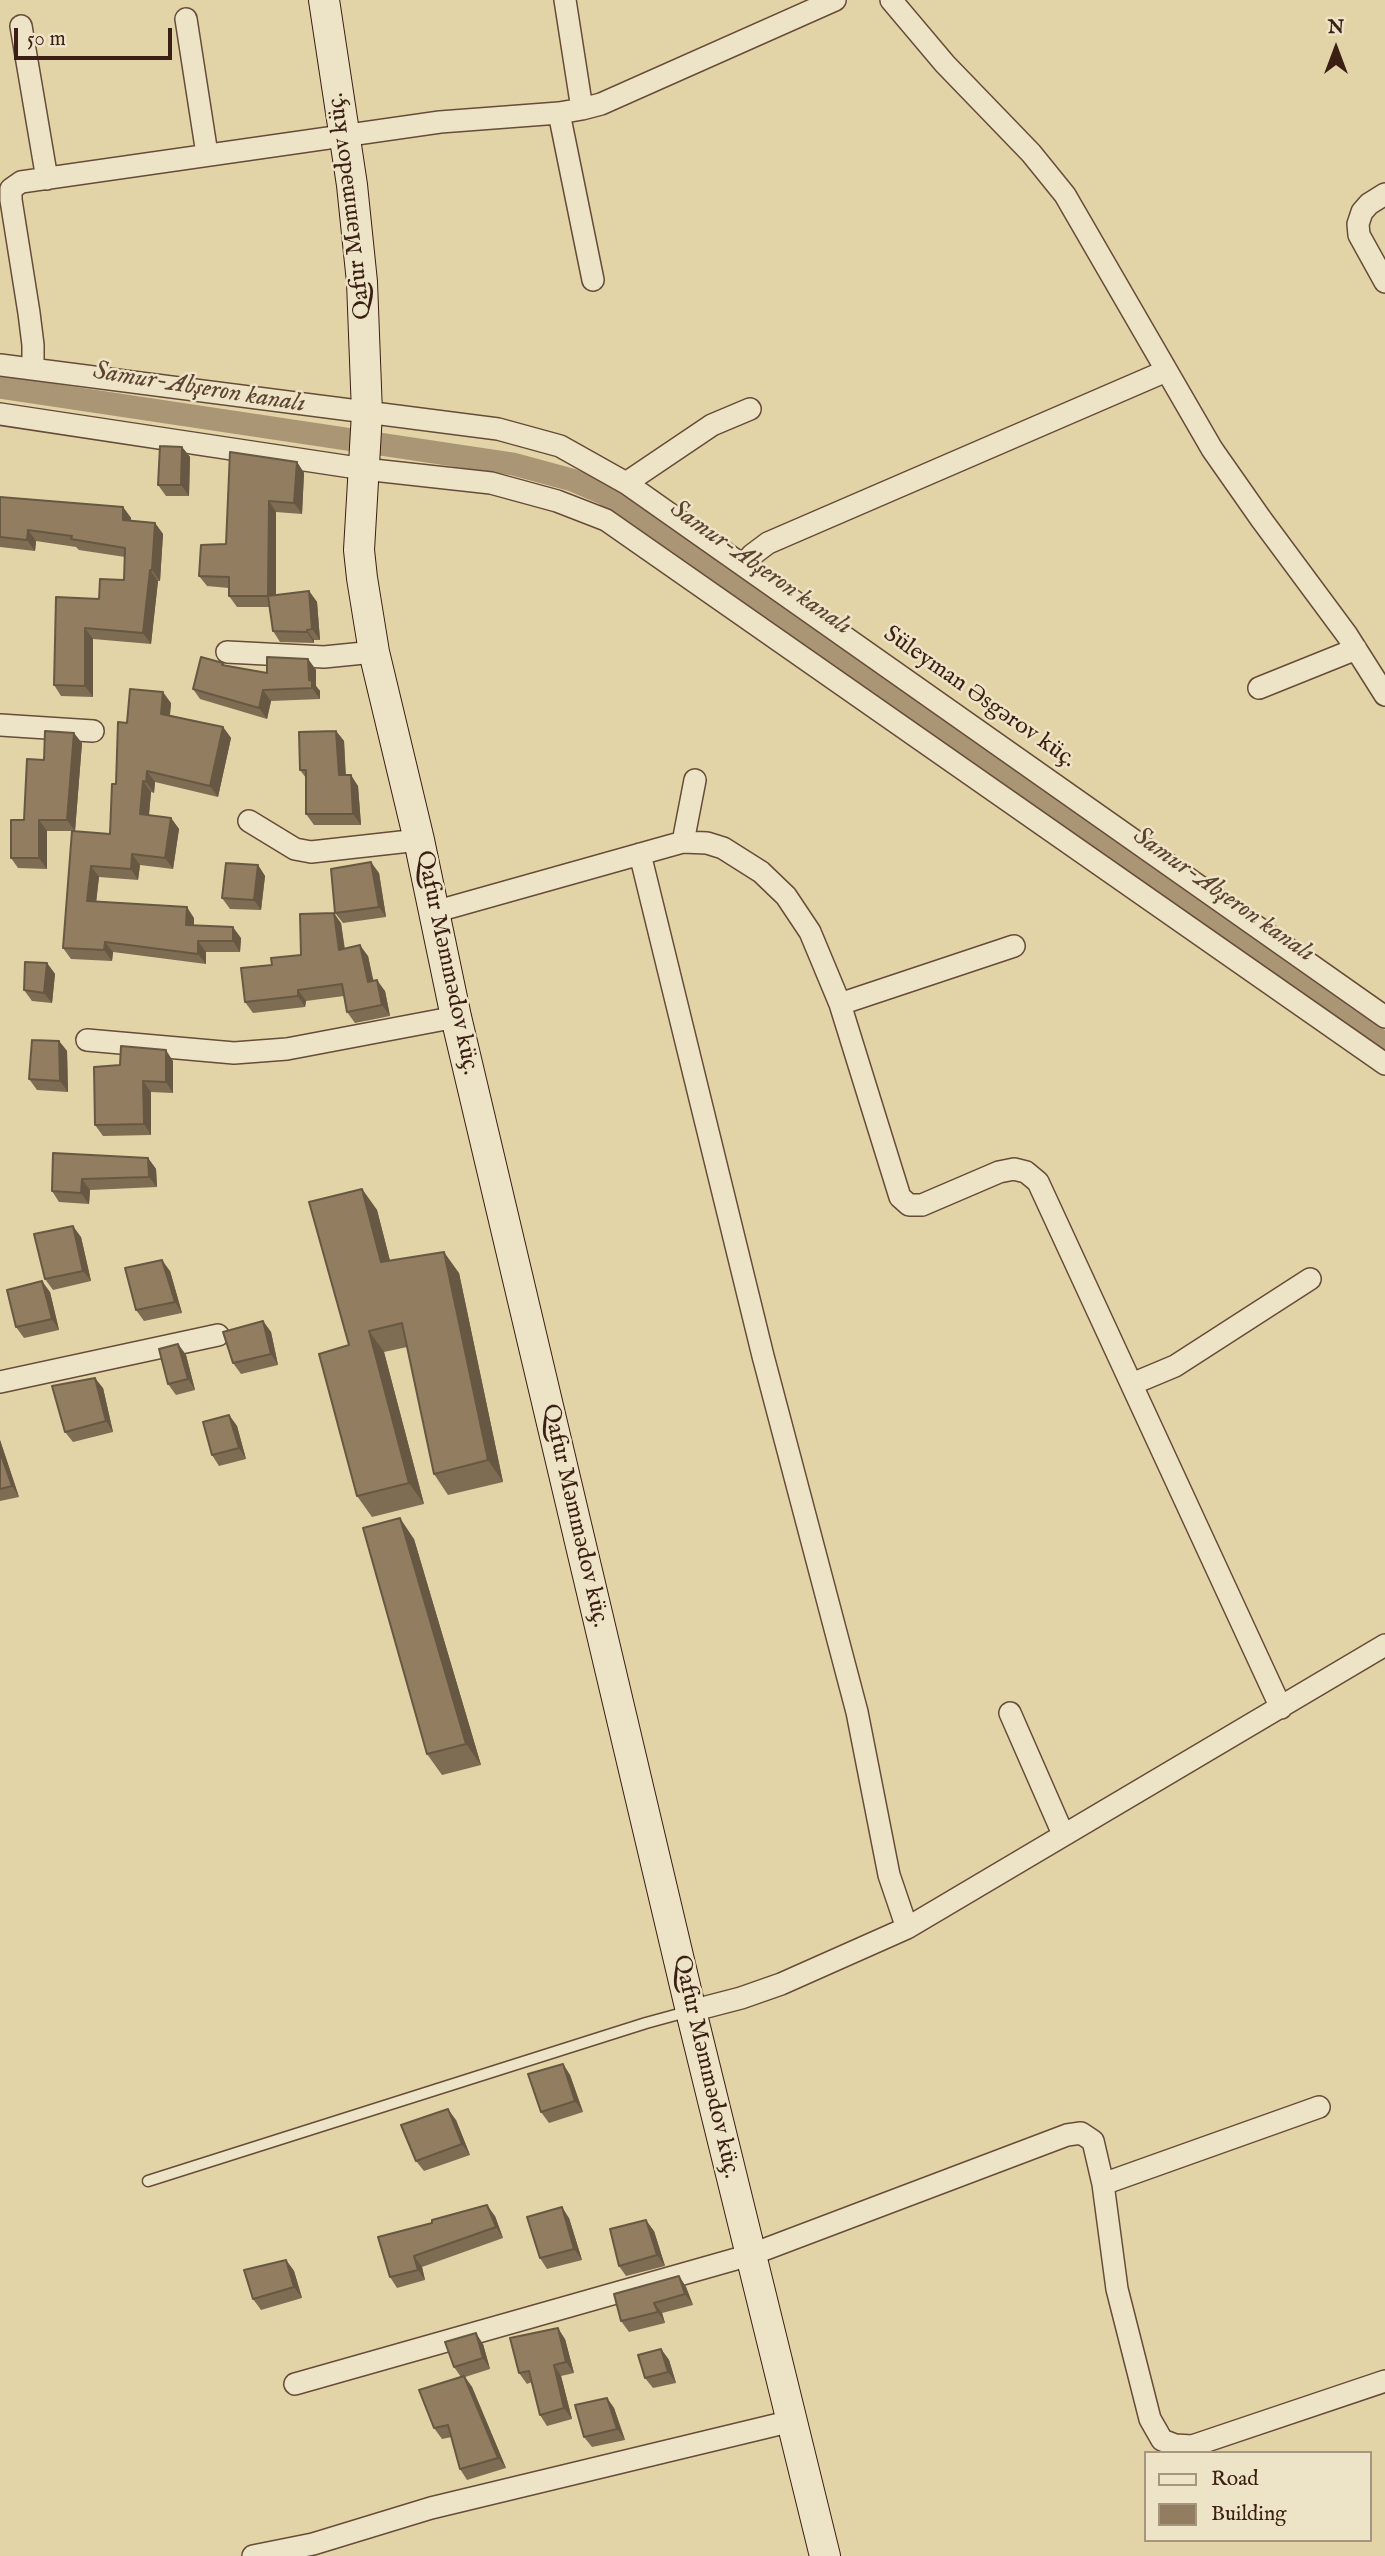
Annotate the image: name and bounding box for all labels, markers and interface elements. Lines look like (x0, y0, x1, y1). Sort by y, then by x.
scale bar (18, 14, 175, 58)
north arrow (1301, 14, 1371, 84)
text: N (1328, 16, 1344, 40)
text: 50 m (27, 26, 66, 53)
street label: Qafur Məmmədov küç. (323, 91, 379, 321)
water label: Samur-Abşeron kanalı (91, 357, 307, 421)
water label: Samur-Abşeron kanalı (663, 495, 857, 643)
street label: Süleyman Əsgərov küç. (877, 621, 1081, 775)
water label: Samur-Abşeron kanalı (1126, 822, 1320, 970)
street label: Qafur Məmmədov küç. (408, 848, 484, 1078)
street label: Qafur Məmmədov küç. (534, 1402, 614, 1630)
street label: Qafur Məmmədov küç. (665, 1953, 745, 2181)
legend (1144, 2451, 1371, 2542)
text: Road (1211, 2466, 1258, 2493)
text: Building (1211, 2501, 1286, 2528)

